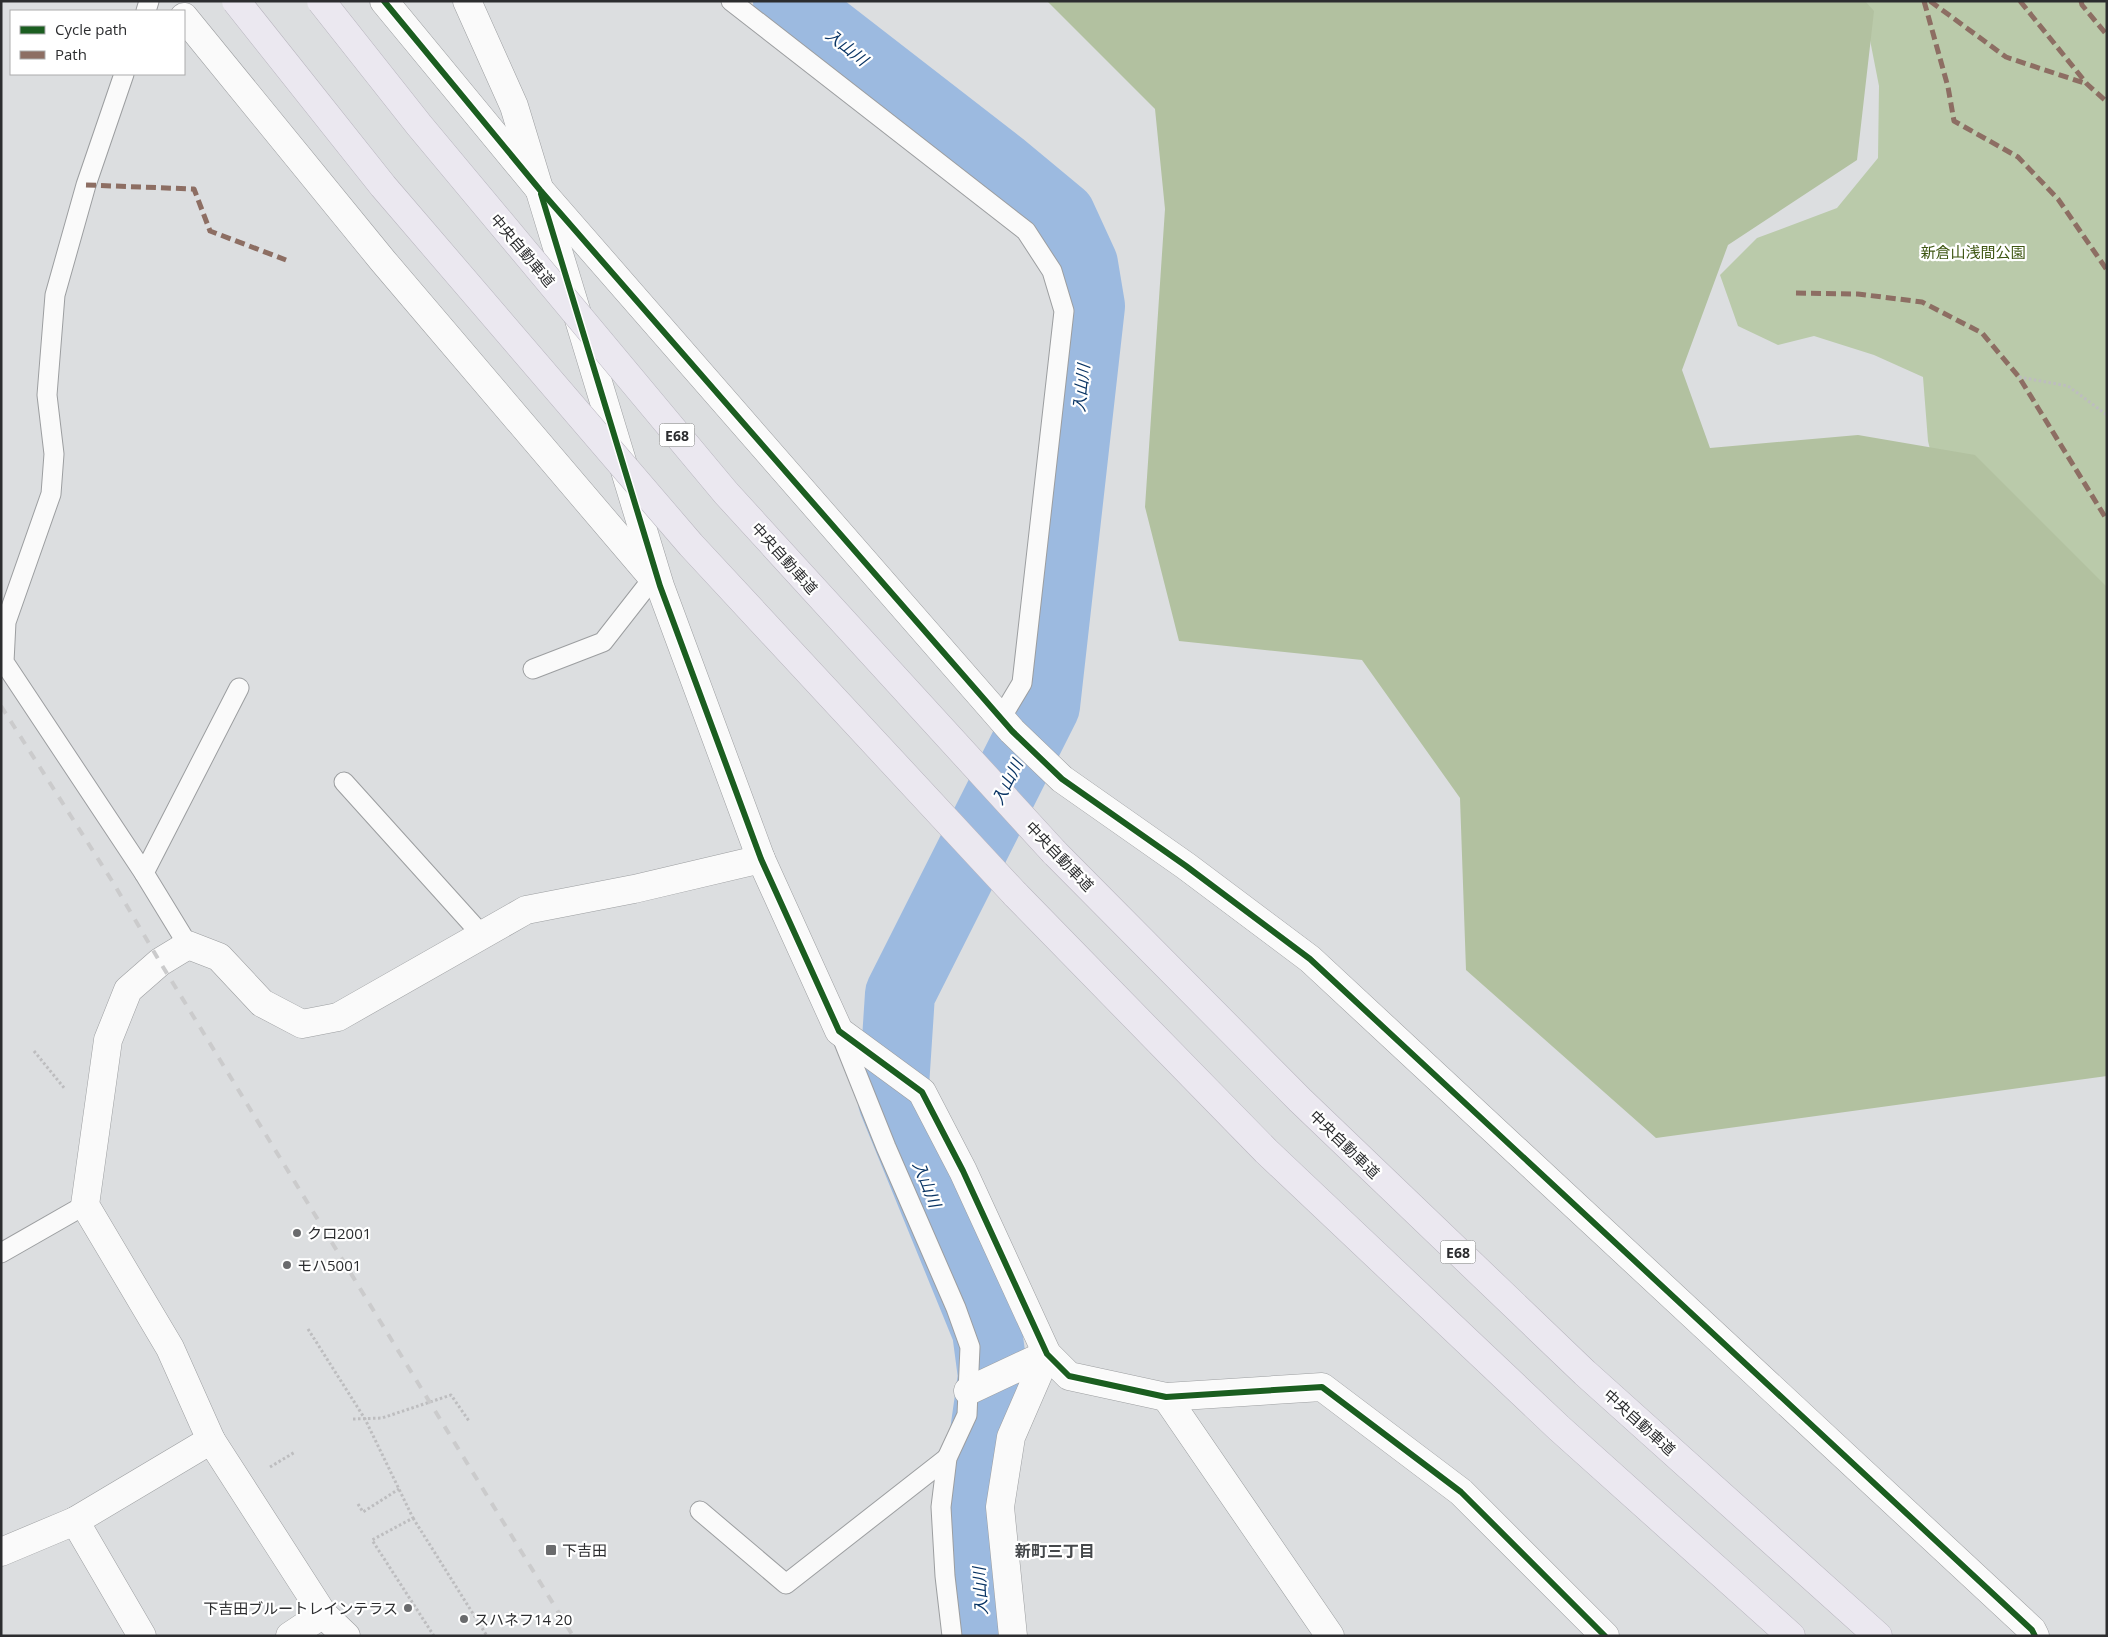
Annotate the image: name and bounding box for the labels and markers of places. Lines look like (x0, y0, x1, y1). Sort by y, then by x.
place label: クロ2001 (307, 1223, 371, 1243)
marker: クロ2001 (291, 1227, 303, 1239)
place label: モハ5001 (297, 1255, 361, 1275)
marker: モハ5001 (281, 1259, 293, 1271)
place label: 下吉田 (562, 1540, 607, 1560)
marker: 下吉田 (544, 1543, 558, 1557)
place label: 下吉田ブルートレインテラス (203, 1598, 398, 1618)
marker: 下吉田ブルートレインテラス (402, 1602, 414, 1614)
place label: スハネフ14 20 (474, 1609, 572, 1629)
marker: スハネフ14 20 (458, 1613, 470, 1625)

